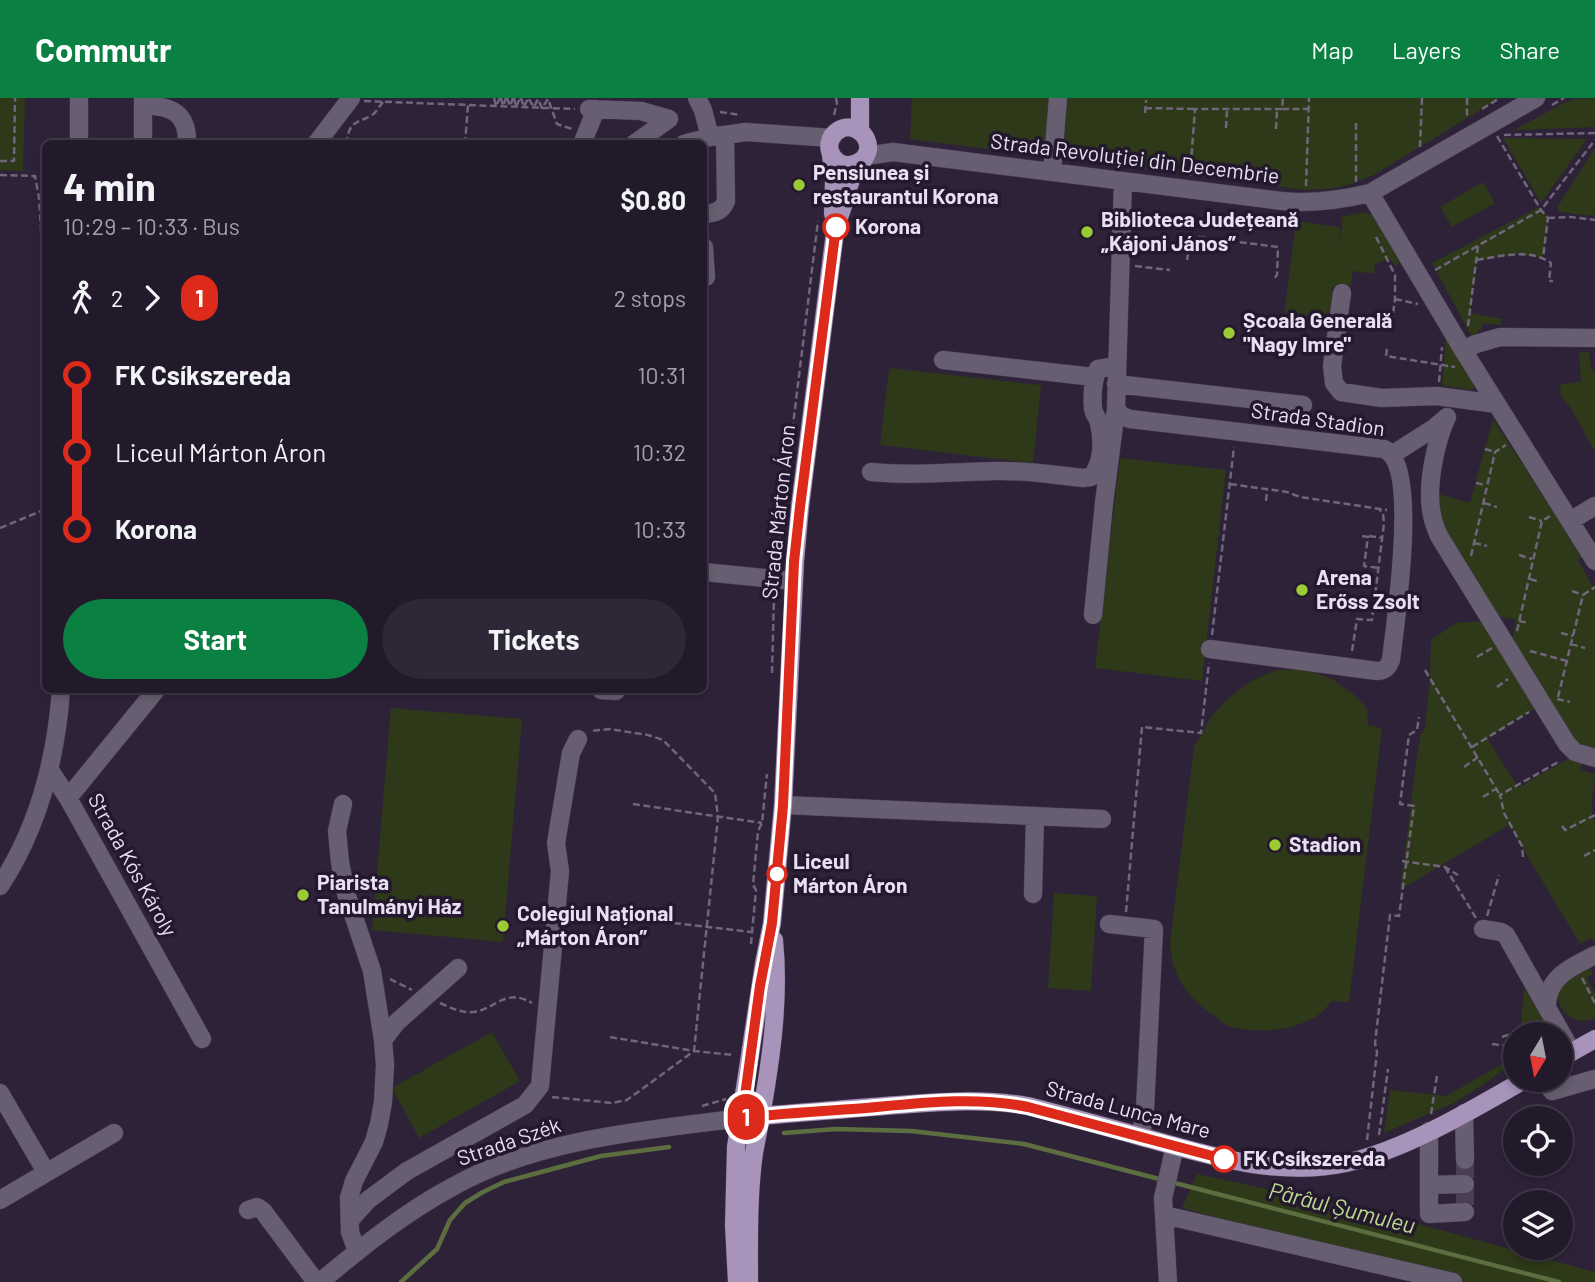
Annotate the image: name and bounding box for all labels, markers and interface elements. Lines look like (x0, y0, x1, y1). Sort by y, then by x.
text: Commutr (35, 29, 172, 69)
text: Map (1311, 35, 1354, 64)
text: Layers (1392, 35, 1461, 64)
text: Share (1499, 35, 1560, 64)
street label: Strada Revoluției din Decembrie (989, 127, 1281, 188)
place label: Pensiunea și restaurantul Korona (813, 159, 999, 208)
text: 4 min (63, 163, 156, 209)
marker: Pensiunea și restaurantul Korona (791, 177, 807, 193)
text: $0.80 (620, 184, 686, 215)
place label: Biblioteca Județeană „Kájoni János” (1101, 206, 1299, 255)
text: 10:29 – 10:33 · Bus (63, 212, 240, 240)
place label: Korona (855, 213, 921, 238)
marker: Korona (823, 214, 849, 240)
marker: Biblioteca Județeană „Kájoni János” (1079, 224, 1095, 240)
icon: walk (63, 279, 101, 317)
icon: forward (133, 279, 171, 317)
text: 1 (195, 283, 204, 312)
text: 2 (111, 284, 123, 312)
text: 2 stops (614, 284, 686, 312)
place label: Școala Generală "Nagy Imre" (1243, 307, 1392, 356)
marker: Școala Generală "Nagy Imre" (1221, 325, 1237, 341)
text: FK Csíkszereda (115, 359, 291, 390)
text: 10:31 (637, 361, 686, 389)
street label: Strada Stadion (1250, 397, 1387, 440)
street label: Strada Márton Áron (756, 423, 799, 600)
text: Liceul Márton Áron (115, 436, 326, 467)
text: 10:32 (633, 438, 686, 466)
text: Korona (115, 513, 197, 544)
text: 10:33 (633, 515, 686, 543)
place label: Arena Erőss Zsolt (1316, 564, 1420, 613)
marker: Arena Erőss Zsolt (1294, 582, 1310, 598)
button: Start (63, 599, 368, 679)
button: Tickets (382, 599, 686, 679)
street label: Strada Kós Károly (84, 788, 183, 940)
place label: Stadion (1289, 831, 1361, 856)
marker: Stadion (1267, 837, 1283, 853)
place label: Liceul Márton Áron (793, 848, 908, 897)
marker: Liceul Márton Áron (767, 864, 787, 884)
place label: Piarista Tanulmányi Ház (317, 869, 462, 918)
marker: Piarista Tanulmányi Ház (295, 887, 311, 903)
place label: Colegiul Național „Márton Áron” (517, 900, 673, 949)
marker: Colegiul Național „Márton Áron” (495, 918, 511, 934)
north arrow (1503, 1022, 1573, 1092)
map controls (1503, 1022, 1573, 1260)
street label: Strada Lunca Mare (1043, 1075, 1213, 1143)
line badge: 1 (723, 1094, 769, 1140)
text: 1 (742, 1102, 750, 1131)
button: locate (1503, 1106, 1573, 1176)
street label: Strada Szék (453, 1111, 564, 1170)
place label: FK Csíkszereda (1243, 1145, 1385, 1170)
marker: FK Csíkszereda (1211, 1146, 1237, 1172)
water label: Pârâul Șumuleu (1266, 1175, 1418, 1239)
button: layers (1503, 1190, 1573, 1260)

